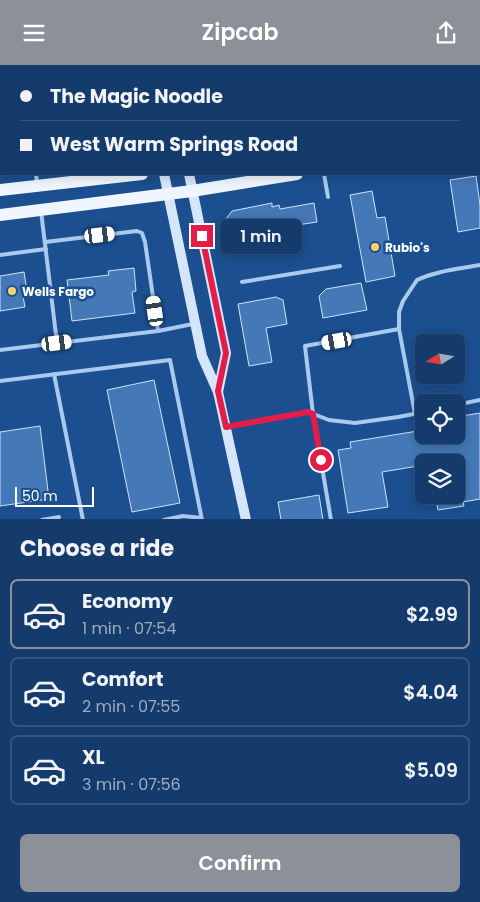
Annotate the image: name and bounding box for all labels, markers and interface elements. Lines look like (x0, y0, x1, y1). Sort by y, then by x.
text: Zipcab (202, 17, 278, 48)
icon: menu (20, 19, 48, 47)
icon: share (432, 19, 460, 47)
text: The Magic Noodle (50, 83, 223, 110)
text: West Warm Springs Road (50, 131, 298, 158)
callout: 1 min (220, 219, 302, 253)
route end (191, 225, 213, 247)
text: 1 min (240, 225, 282, 248)
car (84, 226, 115, 244)
place label: Rubio's (385, 239, 430, 256)
marker: Rubio's (369, 241, 381, 253)
place label: Wells Fargo (22, 283, 94, 300)
marker: Wells Fargo (6, 285, 18, 297)
car (145, 295, 164, 327)
car (320, 331, 353, 351)
car (41, 334, 72, 352)
north arrow (415, 334, 465, 384)
map controls (415, 334, 465, 504)
button: locate (415, 394, 465, 444)
route start (310, 449, 332, 471)
button: layers (415, 454, 465, 504)
scale bar (15, 485, 94, 508)
text: 50 m (22, 486, 58, 506)
text: Choose a ride (20, 533, 174, 564)
text: Economy (82, 588, 173, 615)
icon: car (22, 592, 67, 637)
text: $2.99 (406, 601, 458, 628)
text: 1 min · 07:54 (82, 617, 176, 640)
text: Comfort (82, 666, 164, 693)
icon: car (22, 670, 67, 715)
text: $4.04 (403, 679, 458, 706)
text: 2 min · 07:55 (82, 695, 180, 718)
text: XL (82, 744, 105, 771)
icon: car (22, 748, 67, 793)
text: $5.09 (404, 757, 458, 784)
text: 3 min · 07:56 (82, 773, 181, 796)
button: Confirm (20, 834, 460, 892)

